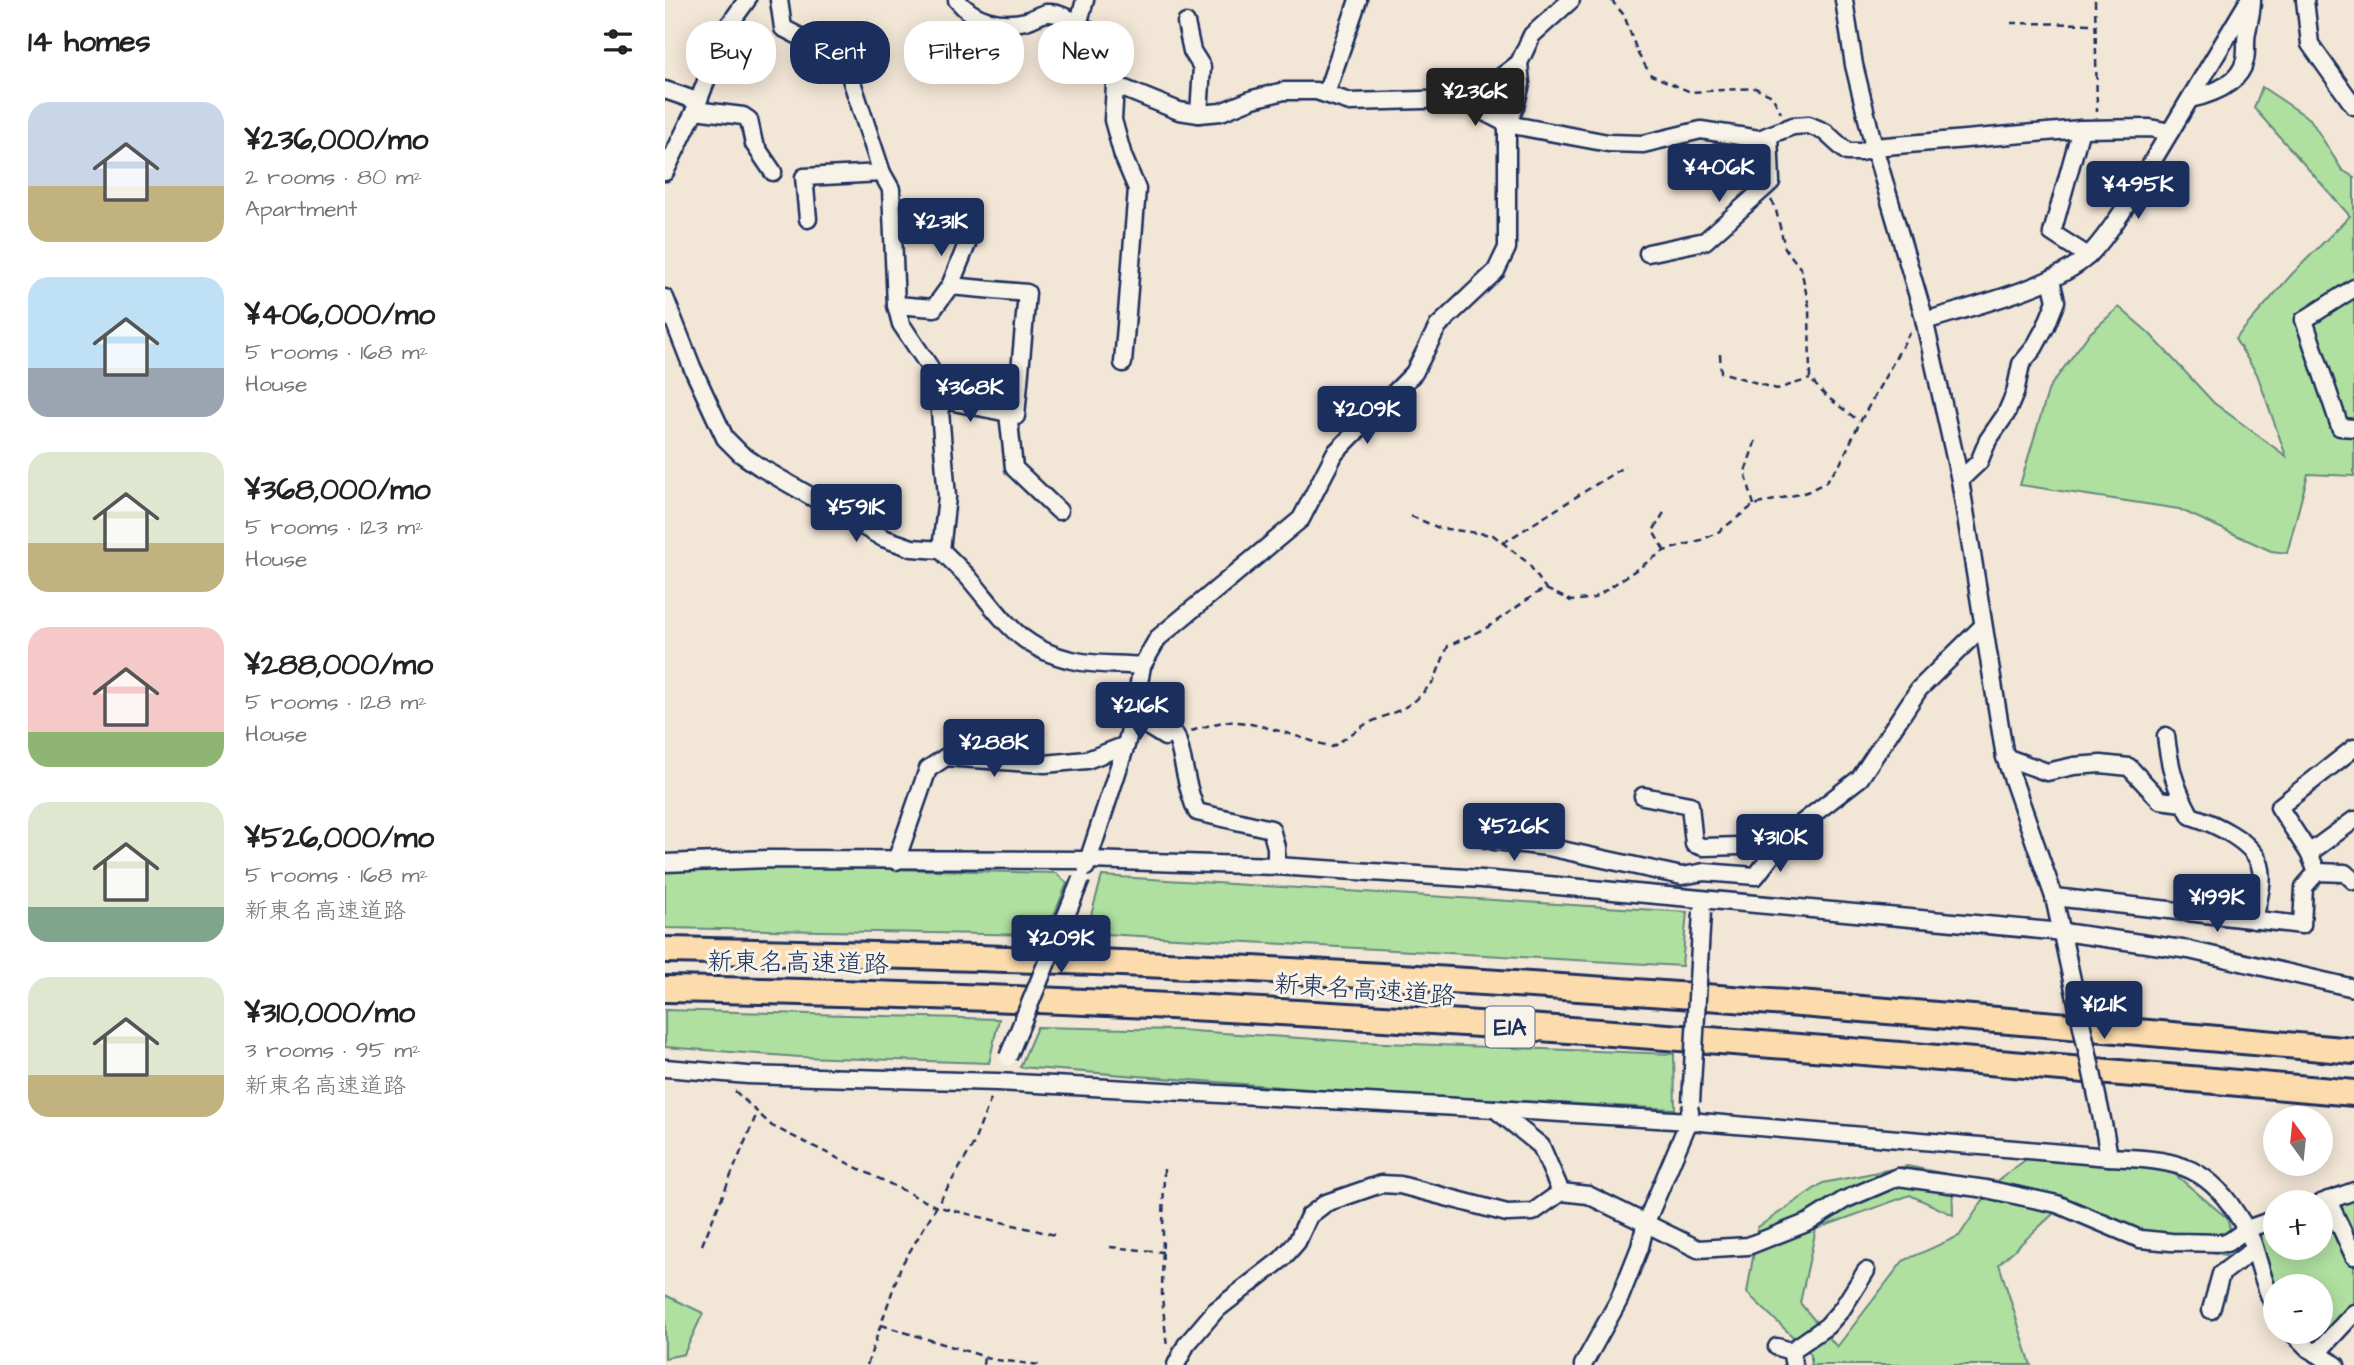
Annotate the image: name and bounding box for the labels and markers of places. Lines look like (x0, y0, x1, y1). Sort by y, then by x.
pin: ¥236K (1426, 68, 1524, 128)
pin: ¥406K (1670, 144, 1768, 204)
pin: ¥495K (2089, 162, 2187, 221)
pin: ¥231K (892, 198, 990, 258)
pin: ¥368K (921, 364, 1019, 424)
pin: ¥209K (1318, 386, 1416, 446)
pin: ¥591K (807, 484, 905, 544)
pin: ¥216K (1091, 682, 1189, 742)
pin: ¥288K (945, 720, 1043, 779)
pin: ¥526K (1465, 804, 1563, 863)
pin: ¥310K (1731, 814, 1829, 874)
pin: ¥199K (2168, 874, 2266, 934)
pin: ¥209K (1012, 916, 1110, 975)
pin: ¥121K (2055, 982, 2153, 1041)

